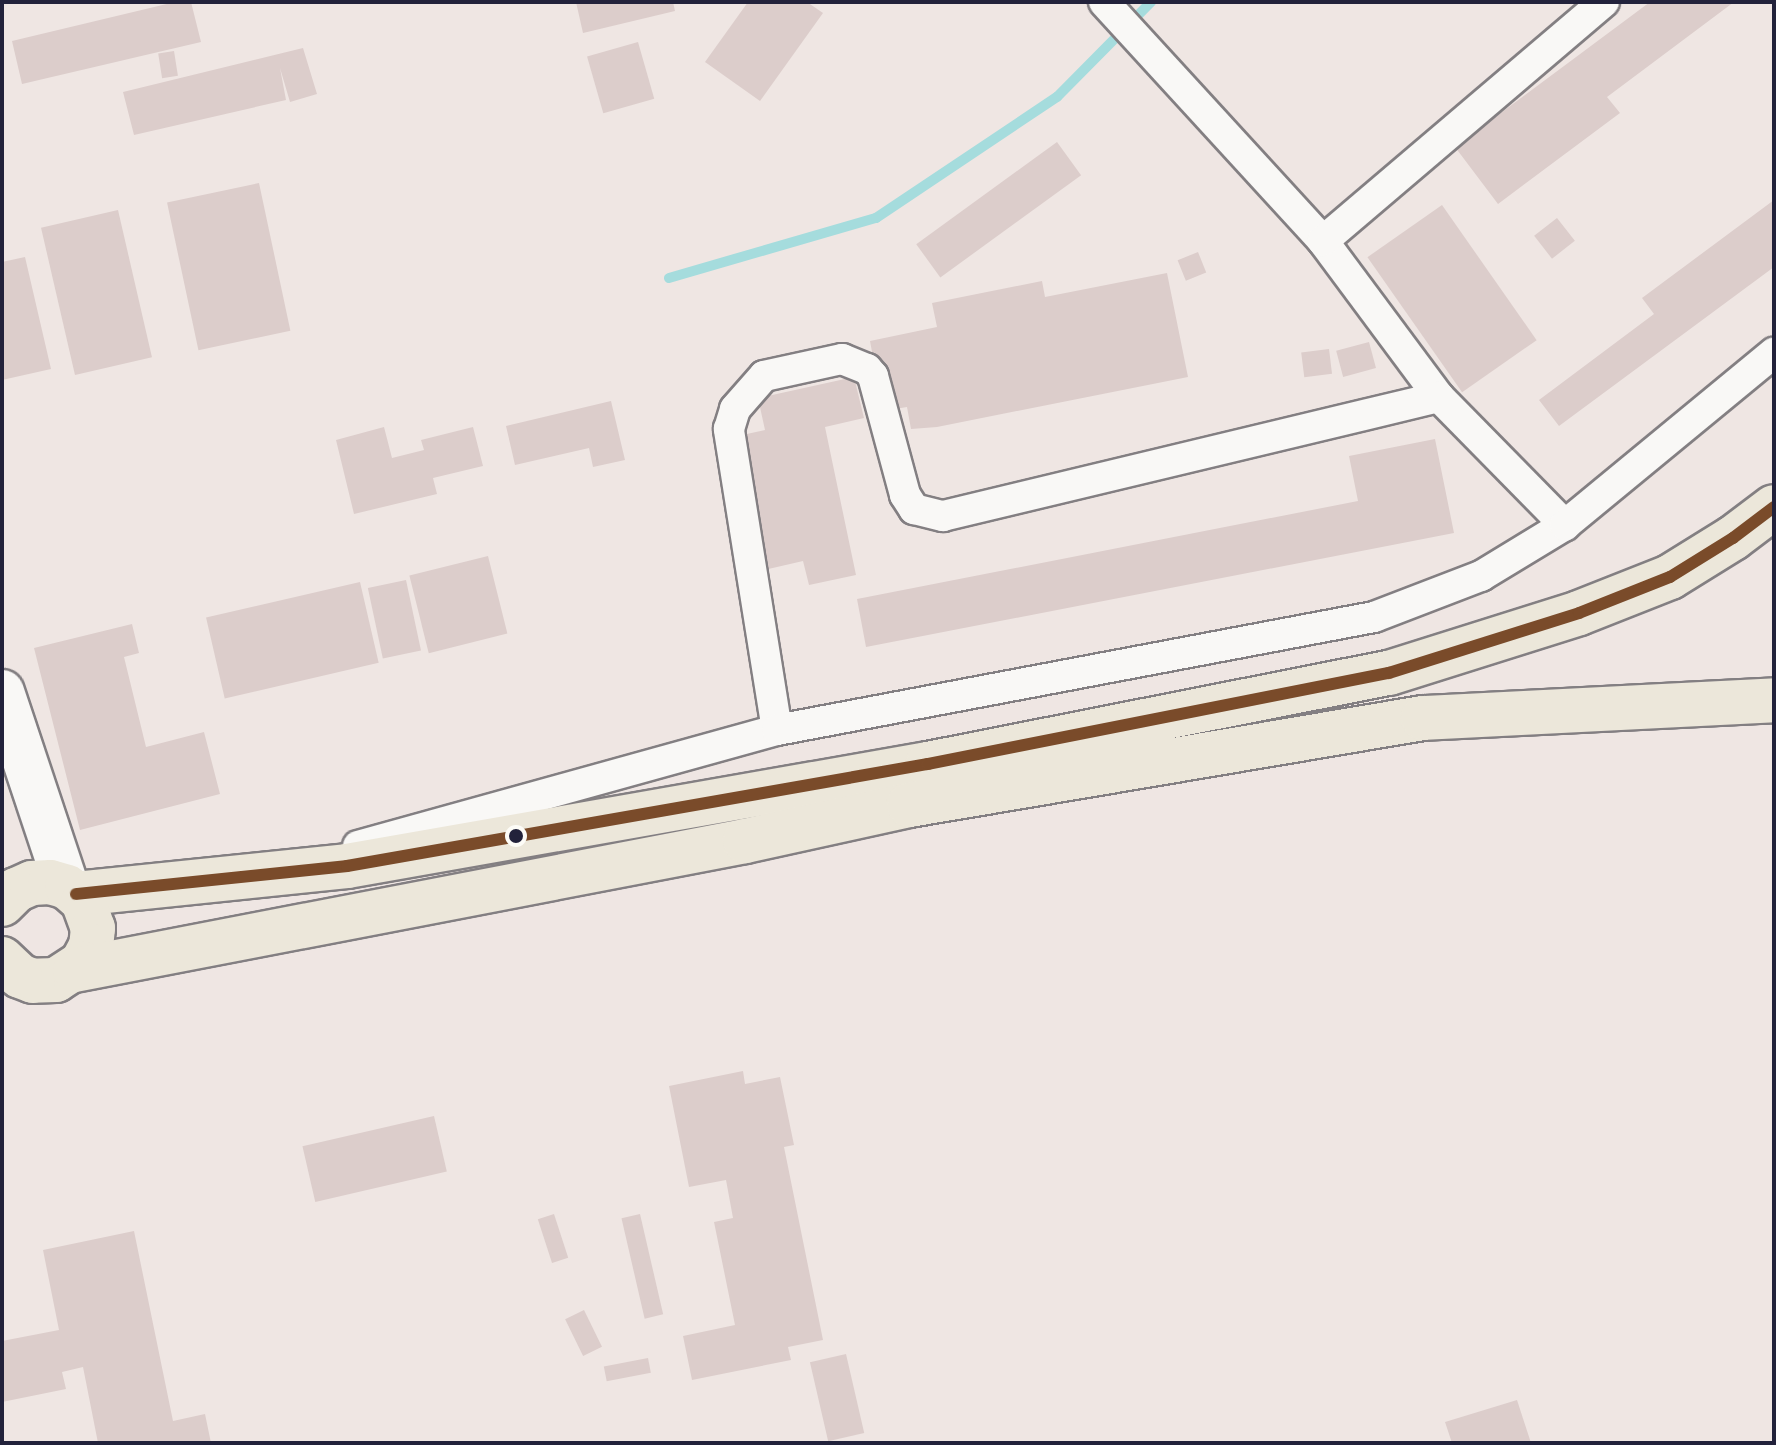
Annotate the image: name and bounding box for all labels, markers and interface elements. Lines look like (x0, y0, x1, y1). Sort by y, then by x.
unlabelled marker (508, 828, 524, 844)

